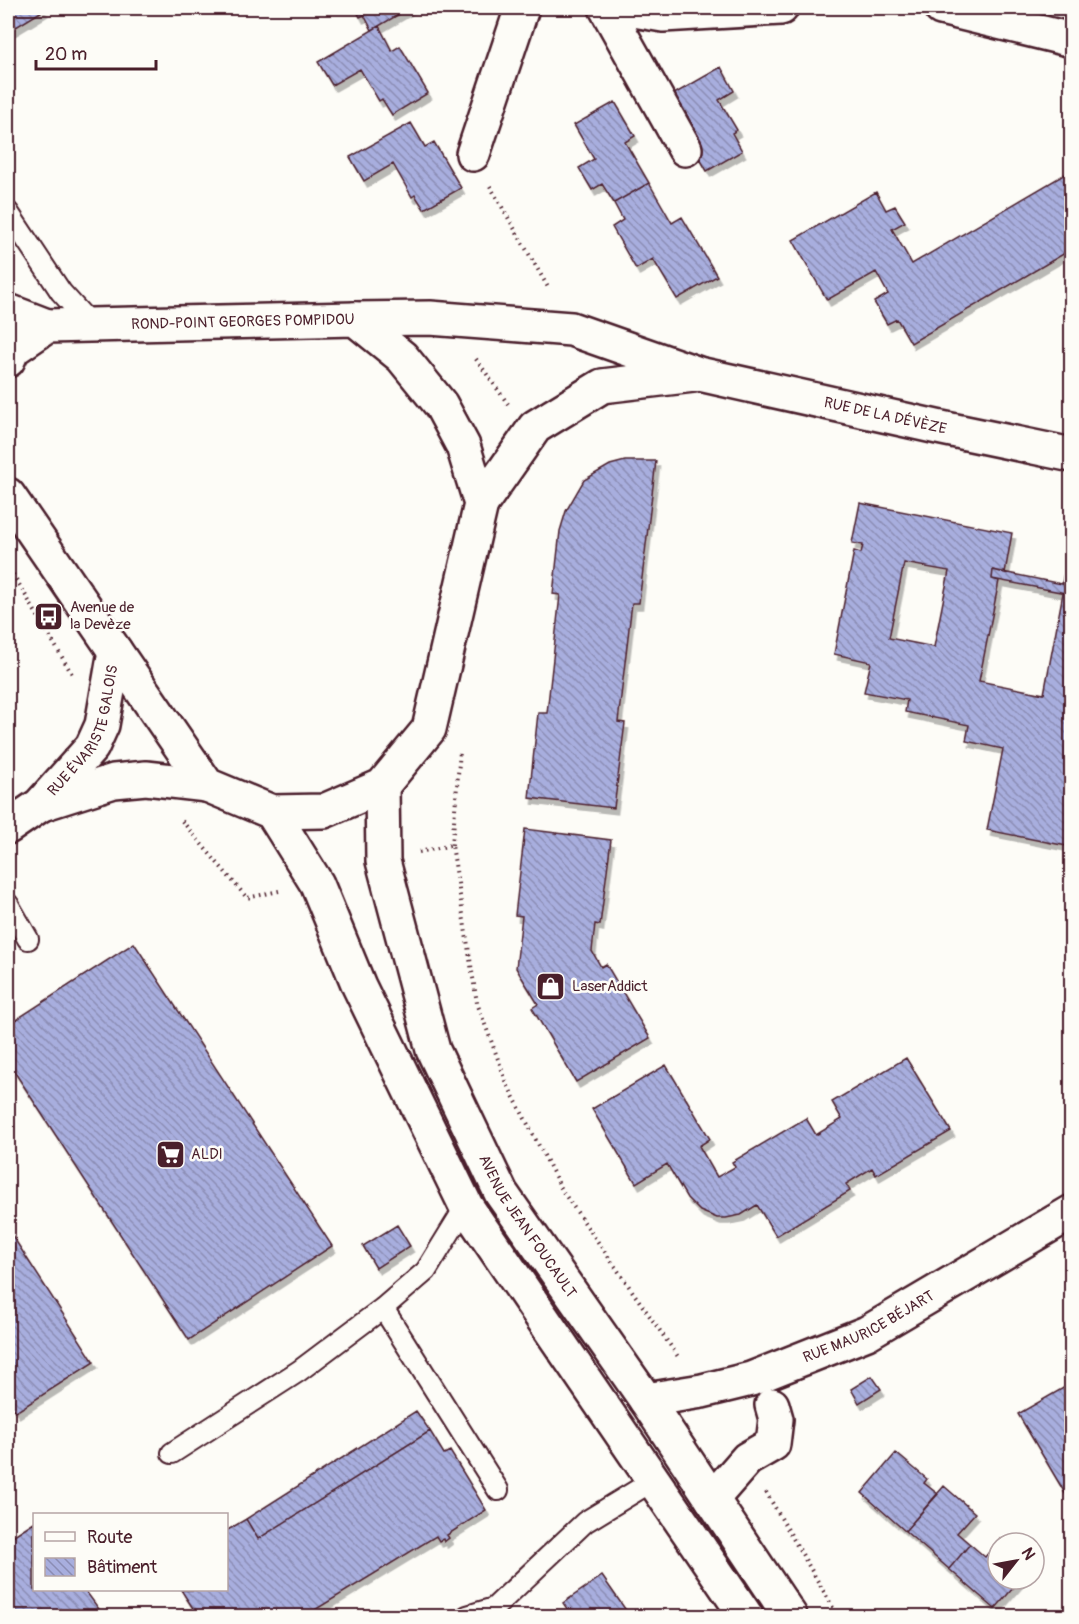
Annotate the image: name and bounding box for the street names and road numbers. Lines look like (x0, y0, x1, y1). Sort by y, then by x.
street label: ROND-POINT GEORGES POMPIDOU (131, 310, 355, 334)
street label: RUE DE LA DÉVÈZE (822, 393, 948, 439)
street label: RUE ÉVARISTE GALOIS (44, 664, 122, 800)
street label: AVENUE JEAN FOUCAULT (474, 1152, 581, 1302)
street label: RUE MAURICE BÉJART (800, 1287, 938, 1367)

